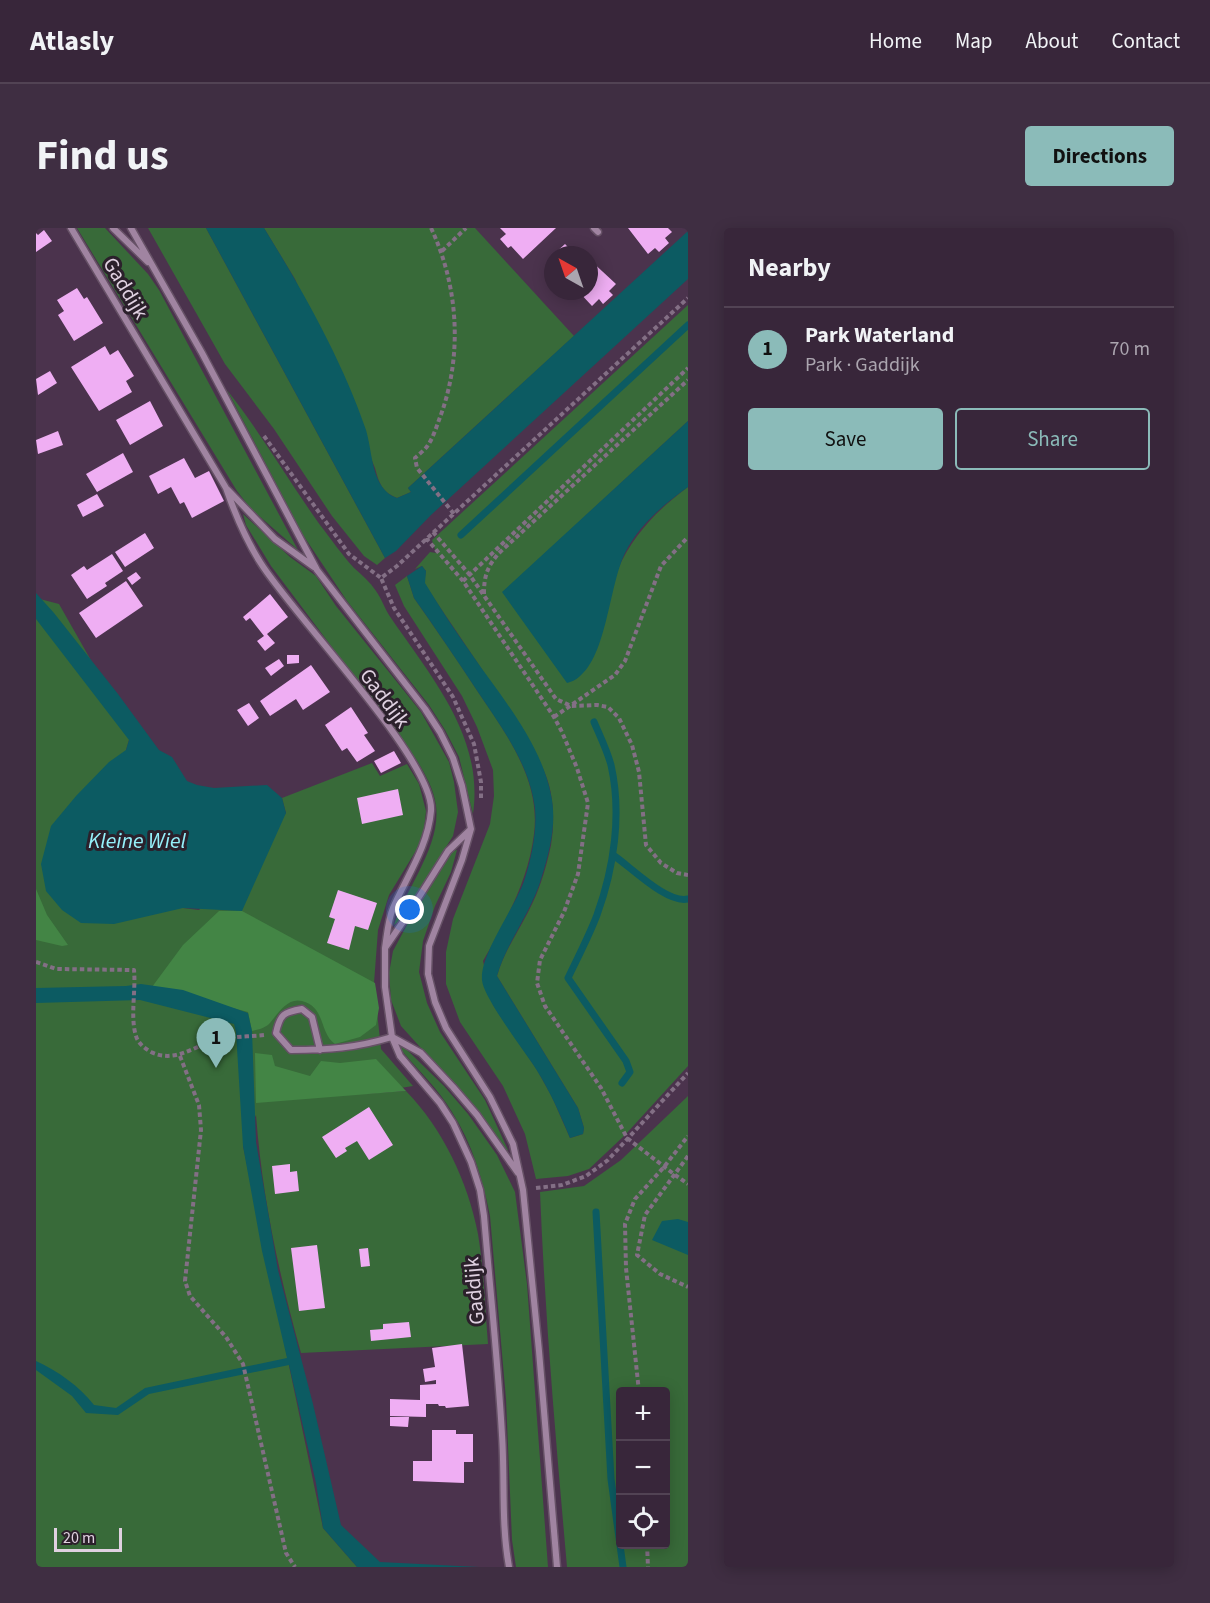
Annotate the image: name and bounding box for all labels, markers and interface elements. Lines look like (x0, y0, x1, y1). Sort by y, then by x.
text: Atlasly (30, 21, 114, 61)
text: Home (869, 26, 922, 56)
text: Map (955, 26, 993, 56)
text: About (1026, 26, 1078, 56)
text: Contact (1111, 26, 1180, 56)
text: Find us (36, 126, 169, 186)
button: Directions (1025, 126, 1174, 186)
north arrow (544, 246, 598, 300)
text: Nearby (748, 249, 831, 286)
street label: Gaddijk (96, 251, 157, 325)
text: Park Waterland (805, 319, 954, 351)
text: 1 (762, 335, 773, 363)
text: 70 m (1110, 335, 1150, 363)
text: Park · Gaddijk (805, 351, 920, 379)
button: Save (748, 408, 943, 470)
button: Share (955, 408, 1150, 470)
street label: Gaddijk (353, 662, 418, 734)
water label: Kleine Wiel (88, 825, 186, 857)
your location (395, 895, 424, 924)
pin: 1 (196, 1018, 236, 1068)
street label: Gaddijk (456, 1255, 492, 1326)
map controls (616, 1387, 670, 1549)
button: + (616, 1387, 670, 1441)
button: − (616, 1441, 670, 1495)
button: locate (616, 1495, 670, 1549)
scale bar (54, 1525, 122, 1552)
text: 20 m (63, 1527, 95, 1549)

